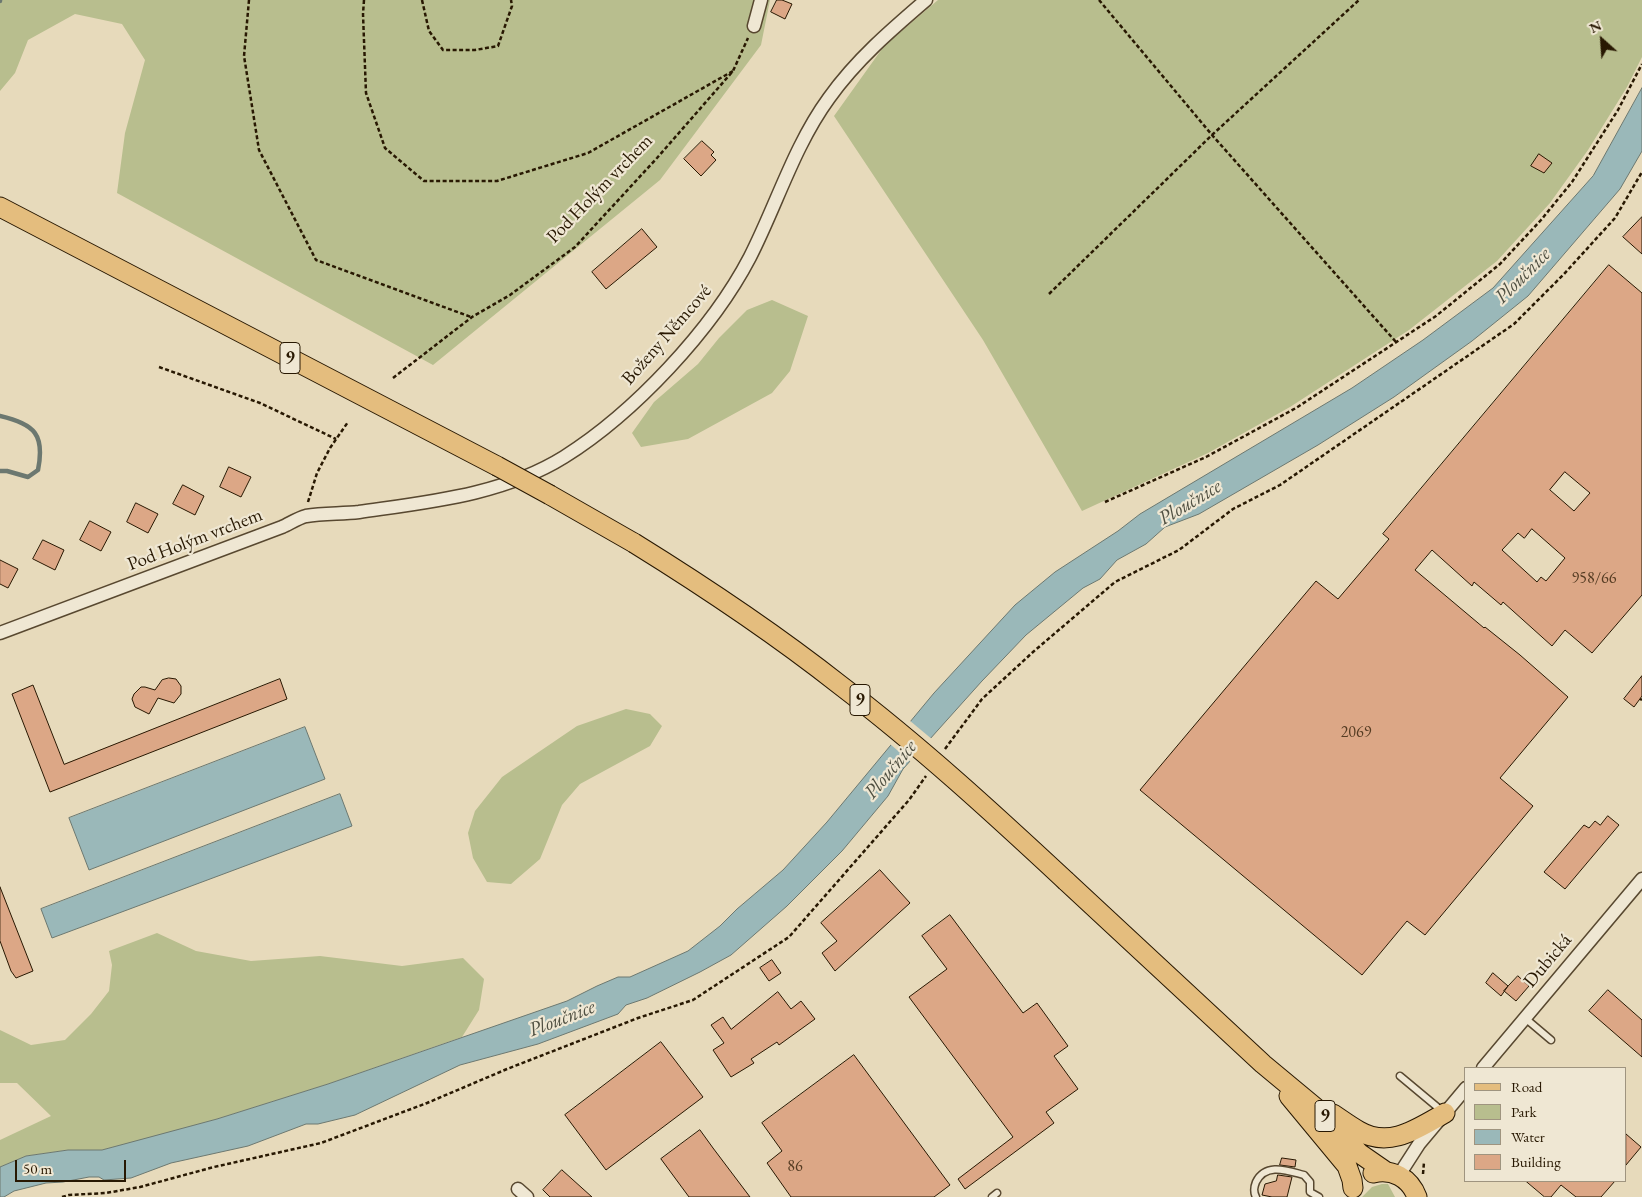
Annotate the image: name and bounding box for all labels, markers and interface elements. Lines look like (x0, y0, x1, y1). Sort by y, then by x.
north arrow (1577, 15, 1627, 65)
text: N (1586, 16, 1604, 37)
street label: Pod Holým vrchem (542, 130, 658, 248)
water label: Ploučnice (1490, 243, 1556, 309)
street label: Boženy Němcové (617, 280, 717, 390)
road number: 9 (280, 342, 300, 373)
water label: Ploučnice (1154, 475, 1226, 531)
street label: Pod Holým vrchem (124, 504, 266, 576)
house number: 958/66 (1572, 569, 1616, 589)
road number: 9 (850, 684, 870, 716)
house number: 2069 (1341, 723, 1371, 743)
water label: Ploučnice (859, 736, 923, 804)
street label: Dubická (1519, 930, 1577, 992)
water label: Ploučnice (525, 995, 599, 1043)
legend (1464, 1067, 1627, 1182)
text: Road (1511, 1077, 1542, 1096)
road number: 9 (1315, 1100, 1335, 1132)
text: Park (1511, 1102, 1537, 1121)
text: Water (1511, 1127, 1545, 1146)
scale bar (18, 1150, 129, 1182)
text: Building (1511, 1152, 1561, 1171)
house number: 86 (787, 1157, 803, 1177)
text: 50 m (23, 1159, 52, 1178)

